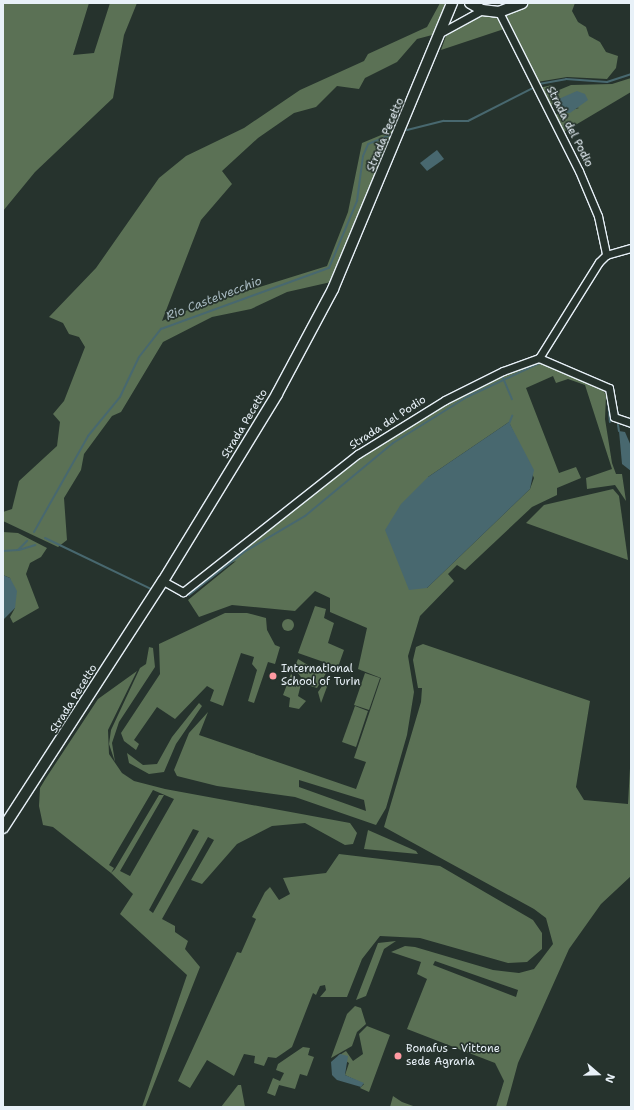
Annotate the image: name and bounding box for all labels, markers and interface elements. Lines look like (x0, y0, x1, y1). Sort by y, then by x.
street label: Strada del Podio (543, 84, 595, 170)
street label: Strada Pecetto (365, 96, 407, 174)
water label: Rio Castelvecchio (164, 274, 264, 324)
street label: Strada Pecetto (219, 387, 271, 461)
street label: Strada del Podio (347, 393, 429, 453)
street label: Strada Pecetto (48, 662, 100, 736)
place label: International School of Turin (281, 663, 360, 689)
marker: International School of Turin (268, 671, 278, 681)
place label: Bonafus - Vittone sede Agraria (406, 1043, 500, 1069)
marker: Bonafus - Vittone sede Agraria (393, 1051, 403, 1061)
north arrow (578, 1054, 618, 1094)
text: N (601, 1072, 618, 1085)

